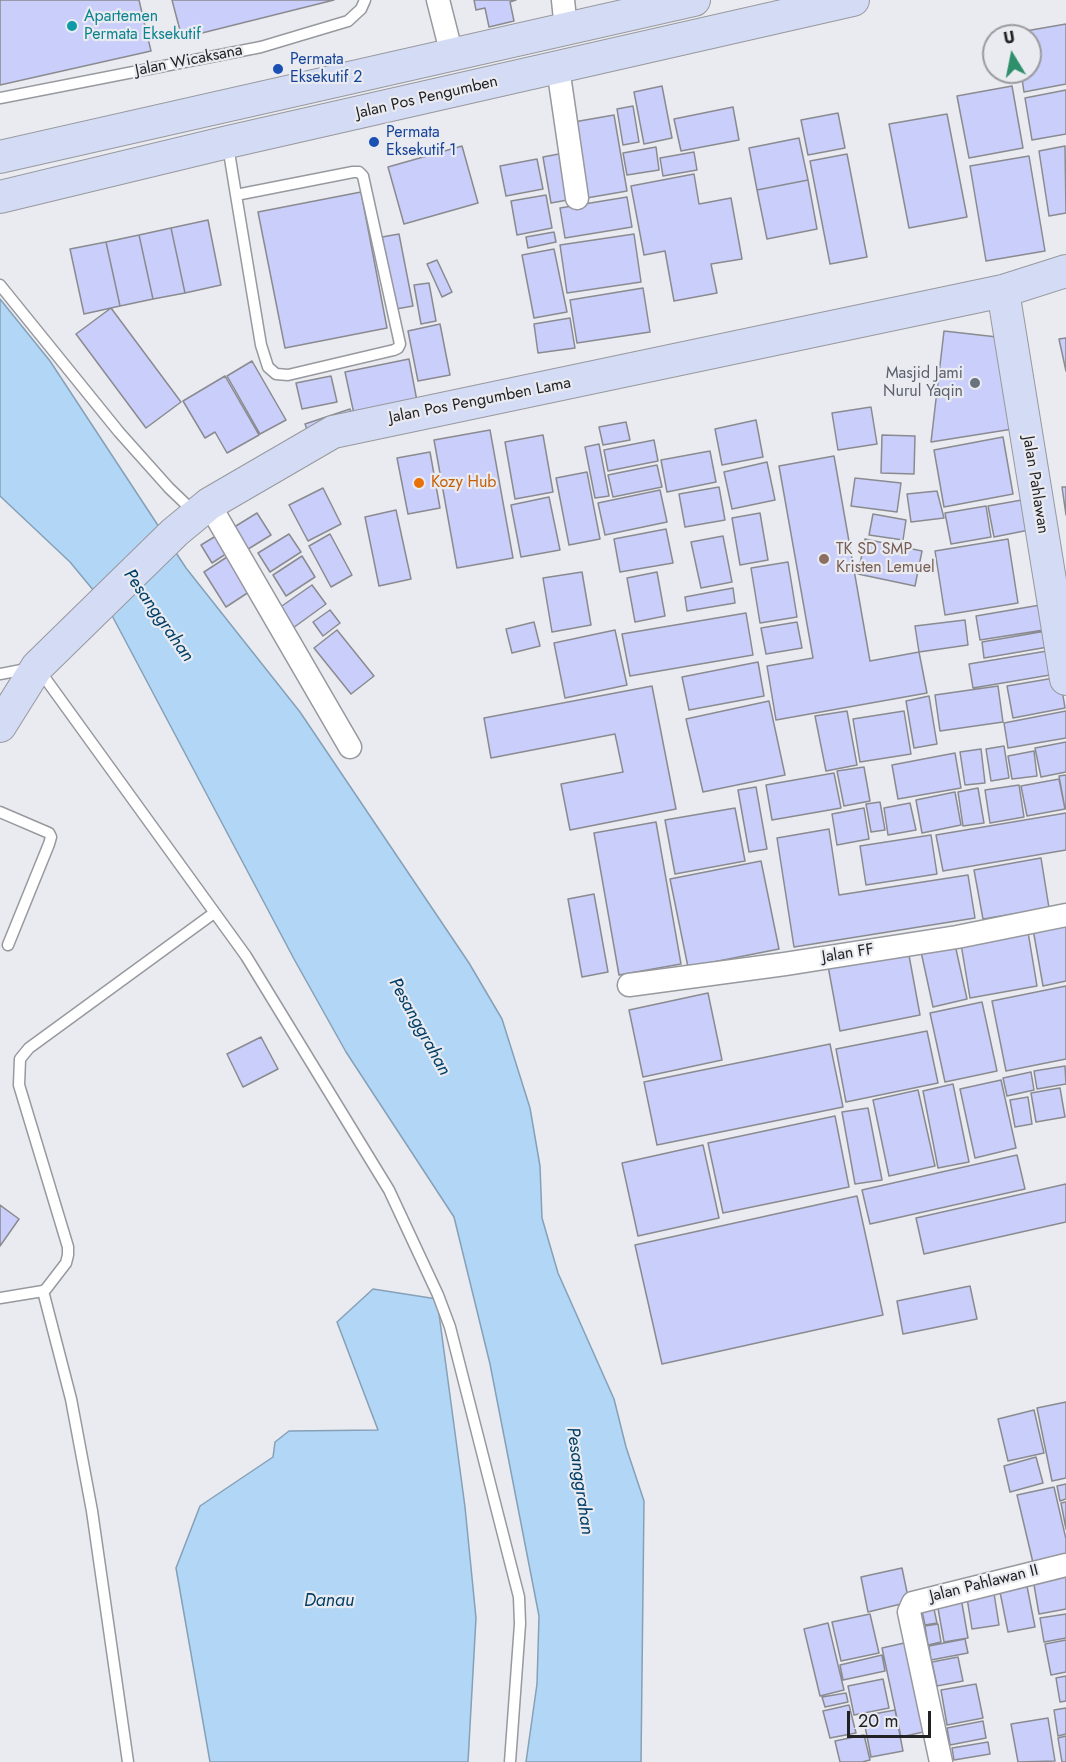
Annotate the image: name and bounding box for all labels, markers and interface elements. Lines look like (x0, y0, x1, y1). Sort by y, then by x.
place label: Apartemen Permata Eksekutif (84, 7, 201, 45)
marker: Apartemen Permata Eksekutif (65, 19, 79, 33)
north arrow (982, 24, 1042, 84)
text: U (1002, 25, 1017, 50)
street label: Jalan Wicaksana (134, 41, 244, 81)
place label: Permata Eksekutif 2 (290, 50, 362, 88)
marker: Permata Eksekutif 2 (271, 62, 285, 76)
street label: Jalan Pos Pengumben (354, 72, 500, 124)
place label: Permata Eksekutif 1 (386, 123, 456, 161)
marker: Permata Eksekutif 1 (367, 135, 381, 149)
place label: Masjid Jami Nurul Yaqin (883, 364, 963, 402)
street label: Jalan Pos Pengumben Lama (387, 374, 573, 428)
marker: Masjid Jami Nurul Yaqin (968, 376, 982, 390)
street label: Jalan Pahlawan (1018, 435, 1052, 535)
place label: Kozy Hub (431, 473, 496, 493)
marker: Kozy Hub (412, 476, 426, 490)
place label: TK SD SMP Kristen Lemuel (836, 540, 935, 578)
marker: TK SD SMP Kristen Lemuel (817, 552, 831, 566)
water label: Pesanggrahan (118, 565, 198, 667)
street label: Jalan FF (821, 940, 875, 968)
water label: Pesanggrahan (383, 974, 455, 1080)
water label: Pesanggrahan (561, 1426, 597, 1536)
street label: Jalan Pahlawan II (928, 1561, 1040, 1607)
water label: Danau (304, 1591, 354, 1613)
scale bar (850, 1699, 934, 1737)
text: 20 m (858, 1708, 898, 1734)

